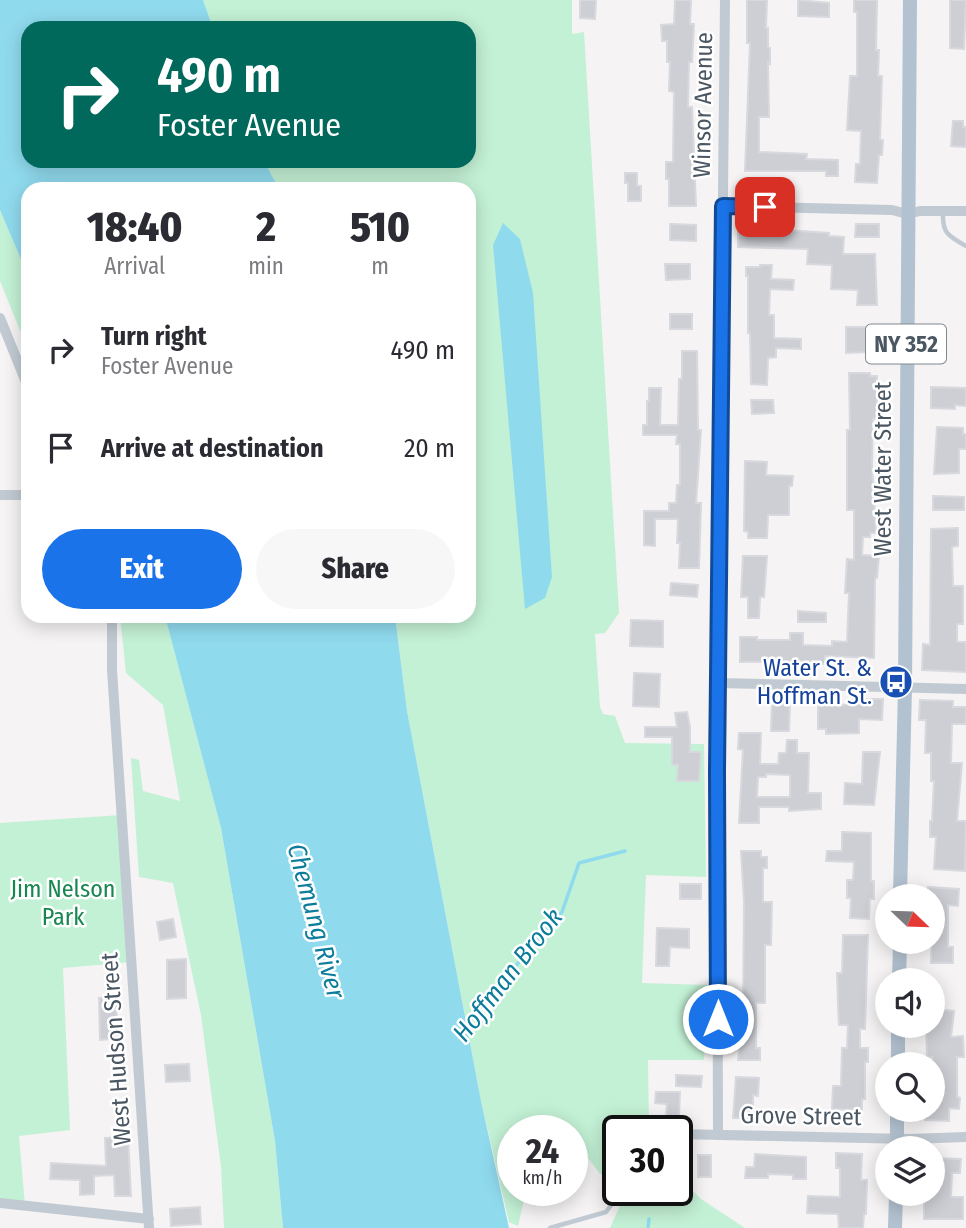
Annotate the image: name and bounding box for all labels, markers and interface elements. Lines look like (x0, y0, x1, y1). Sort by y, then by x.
street label: Winsor Avenue (688, 32, 718, 178)
text: 490 m (157, 46, 281, 105)
icon: right (42, 49, 133, 140)
text: Foster Avenue (157, 106, 341, 144)
pin (735, 177, 795, 237)
icon: arrive (746, 188, 784, 226)
text: 18:40 (87, 202, 182, 252)
text: 2 (256, 202, 276, 252)
text: 510 (350, 202, 410, 252)
text: Arrival (104, 252, 165, 280)
text: min (248, 252, 284, 280)
text: m (371, 252, 389, 280)
text: Turn right (101, 321, 207, 352)
road number: NY 352 (866, 324, 946, 364)
icon: right (42, 331, 80, 369)
text: 490 m (391, 335, 455, 366)
text: Foster Avenue (101, 352, 233, 380)
street label: West Water Street (869, 381, 897, 556)
icon: arrive (42, 429, 80, 467)
text: Arrive at destination (101, 433, 324, 464)
text: 20 m (404, 433, 455, 464)
button: Exit (42, 529, 242, 609)
button: Share (256, 529, 455, 609)
place label: Water St. & Hoffman St. (757, 654, 872, 710)
bus stop icon: Water St. & Hoffman St. (877, 663, 915, 701)
water label: Chemung River (280, 840, 352, 1003)
park label: Jim Nelson Park (11, 875, 115, 931)
north arrow (875, 884, 945, 954)
map controls (875, 884, 945, 1206)
water label: Hoffman Brook (446, 902, 570, 1048)
street label: West Hudson Street (95, 951, 137, 1146)
button: sound (875, 968, 945, 1038)
position arrow (681, 982, 755, 1056)
button: search (875, 1052, 945, 1122)
street label: Grove Street (740, 1101, 862, 1131)
speed limit sign: 30 (602, 1115, 693, 1206)
text: 24 (526, 1130, 559, 1172)
button: layers (875, 1136, 945, 1206)
text: km/h (522, 1167, 563, 1189)

